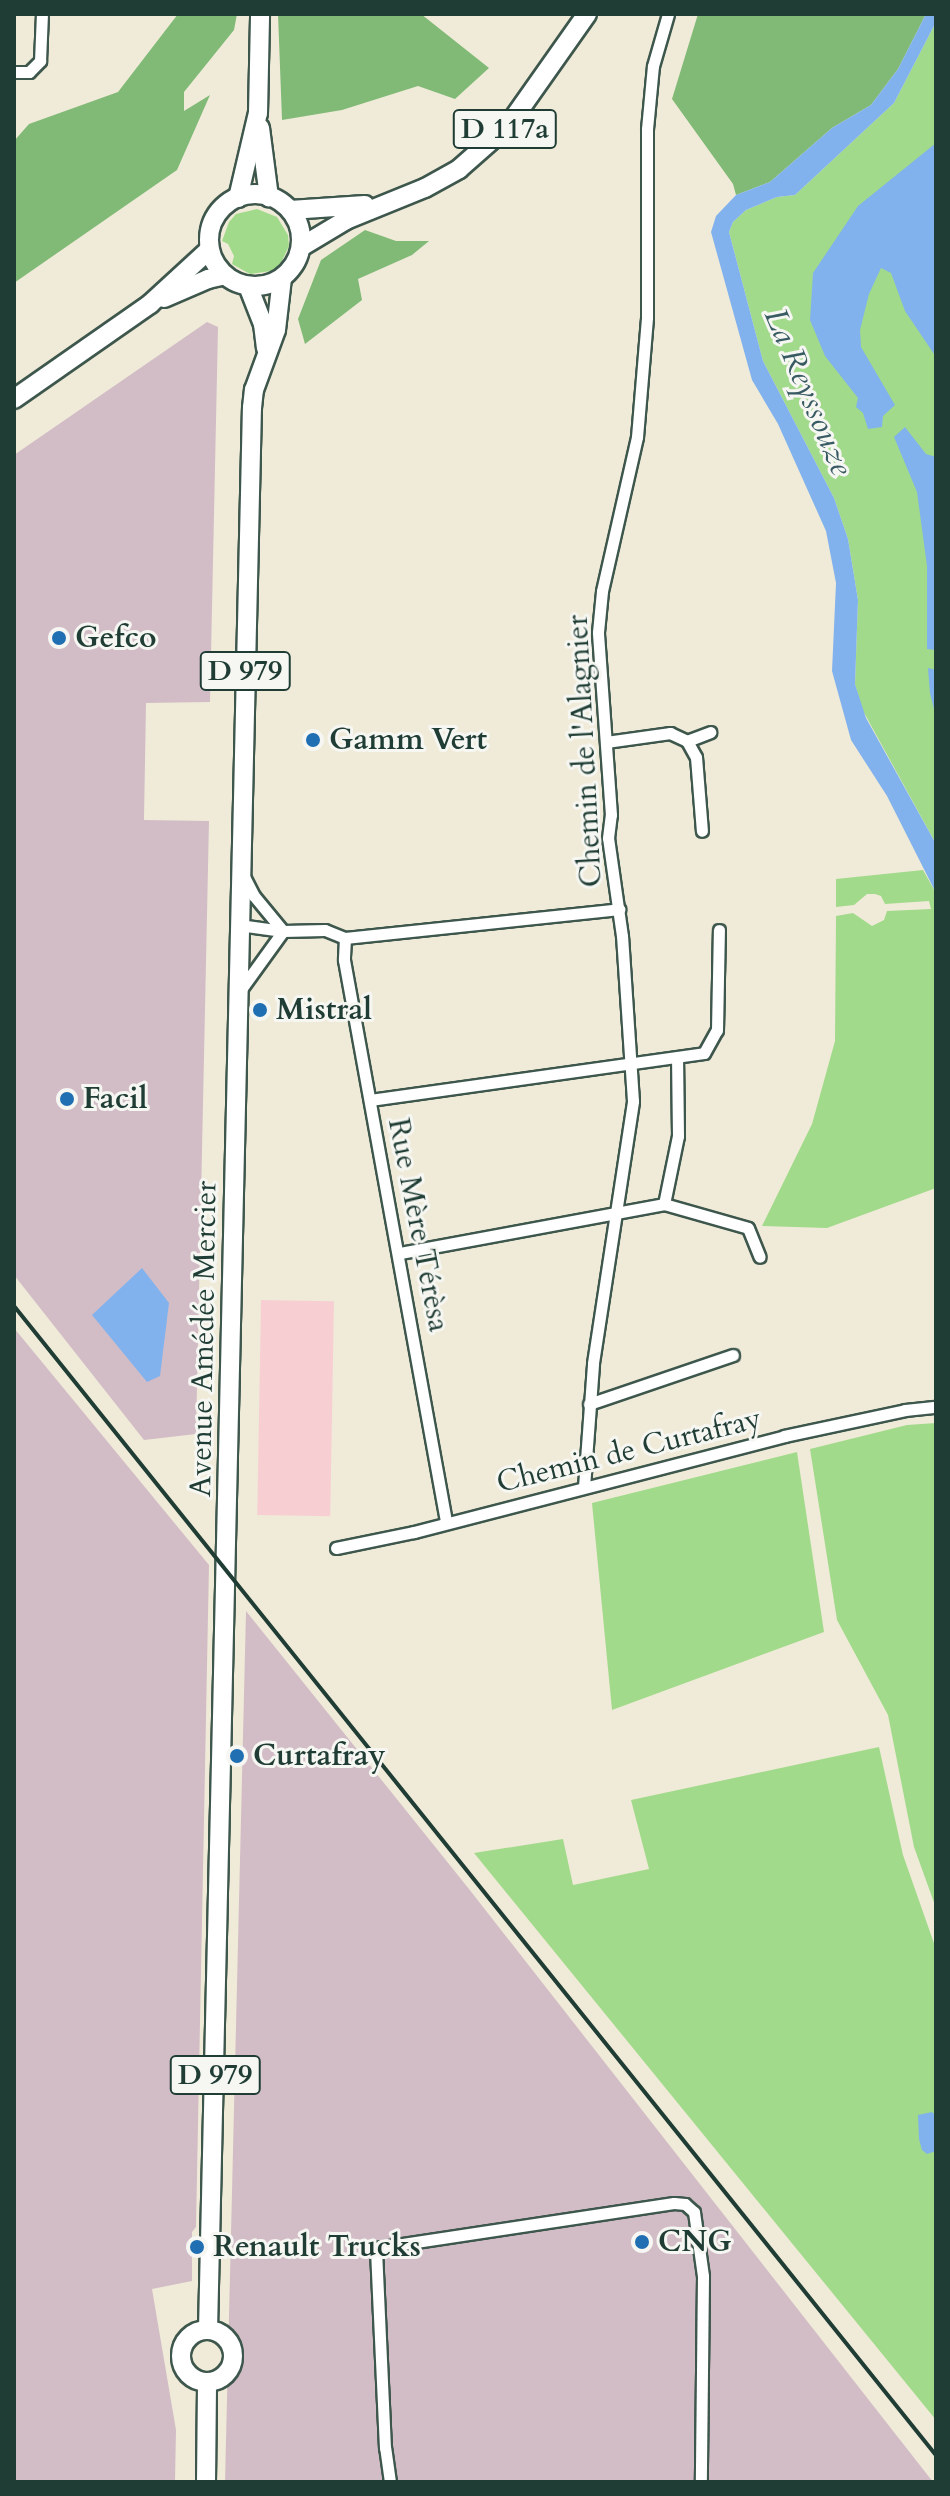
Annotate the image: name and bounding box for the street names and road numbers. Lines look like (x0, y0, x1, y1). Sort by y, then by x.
road number: D 117a (451, 105, 559, 153)
street label: Chemin de l'Alagnier (560, 614, 610, 888)
road number: D 979 (199, 647, 291, 695)
street label: Rue Mère Térèsa (380, 1115, 456, 1335)
street label: Avenue Amédée Mercier (183, 1180, 225, 1498)
street label: Chemin de Curtafray (493, 1401, 765, 1501)
road number: D 979 (169, 2051, 261, 2099)

